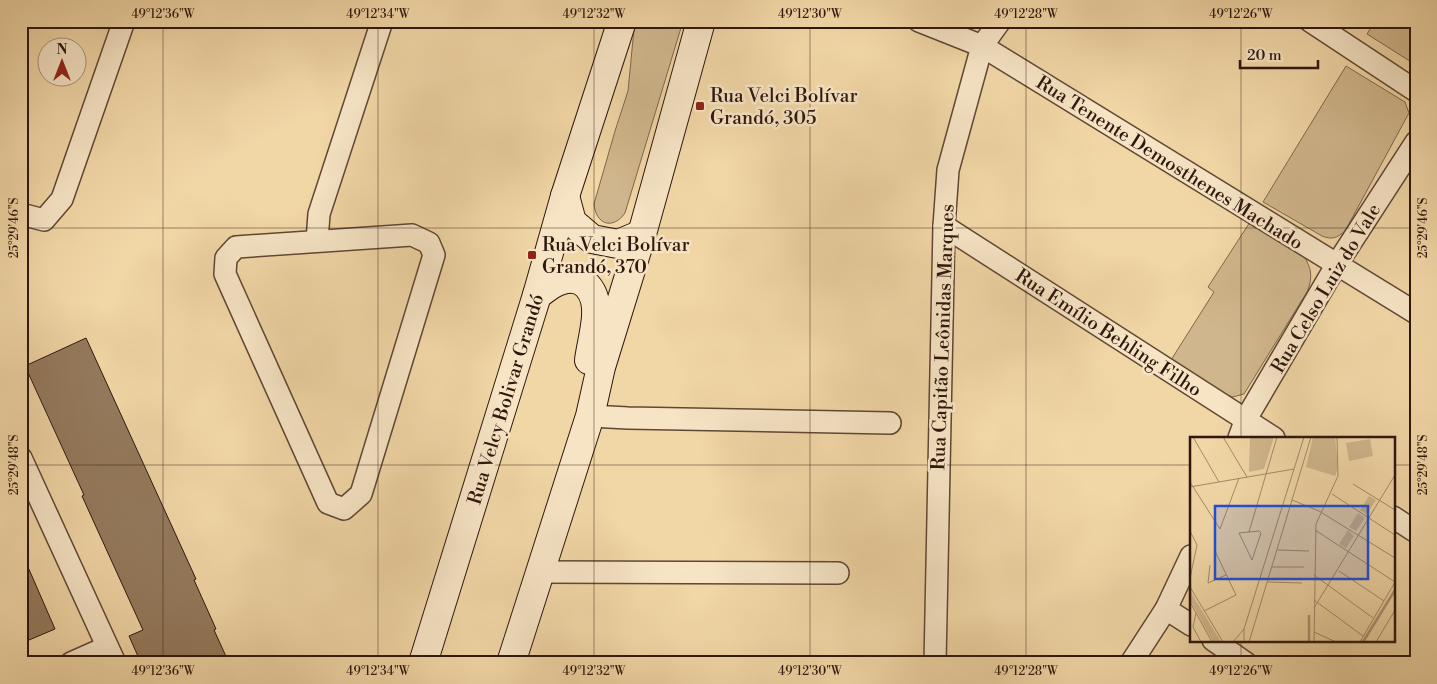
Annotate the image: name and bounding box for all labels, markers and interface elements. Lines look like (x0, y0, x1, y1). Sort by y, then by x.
text: 49°12'36"W (131, 7, 196, 22)
text: 49°12'34"W (346, 7, 411, 22)
text: 49°12'32"W (563, 7, 627, 22)
text: 49°12'30"W (778, 7, 843, 22)
text: 49°12'28"W (994, 7, 1059, 22)
text: 49°12'26"W (1209, 7, 1274, 22)
north arrow (38, 38, 88, 88)
scale bar (1240, 38, 1317, 70)
text: N (56, 41, 68, 59)
text: 20 m (1247, 46, 1282, 65)
street label: Rua Tenente Demosthenes Machado (1031, 70, 1307, 255)
place label: Rua Velci Bolívar Grandó, 305 (710, 84, 858, 130)
marker: Rua Velci Bolívar Grandó, 305 (694, 100, 706, 112)
text: 25°29'46"S (7, 198, 22, 258)
text: 25°29'46"S (1416, 198, 1431, 258)
street label: Rua Celso Luiz do Vale (1266, 199, 1386, 378)
street label: Rua Capitão Leônidas Marques (926, 203, 960, 471)
place label: Rua Velci Bolívar Grandó, 370 (542, 233, 690, 279)
marker: Rua Velci Bolívar Grandó, 370 (526, 249, 538, 261)
street label: Rua Emílio Behling Filho (1011, 264, 1206, 402)
street label: Rua Velcy Bolivar Grandó (462, 291, 549, 508)
text: 25°29'48"S (7, 435, 22, 495)
text: 25°29'48"S (1416, 435, 1431, 495)
inset map (1190, 437, 1394, 642)
text: 49°12'36"W (131, 664, 196, 679)
text: 49°12'34"W (346, 664, 411, 679)
text: 49°12'32"W (563, 664, 627, 679)
text: 49°12'30"W (778, 664, 843, 679)
text: 49°12'28"W (994, 664, 1059, 679)
text: 49°12'26"W (1209, 664, 1274, 679)

